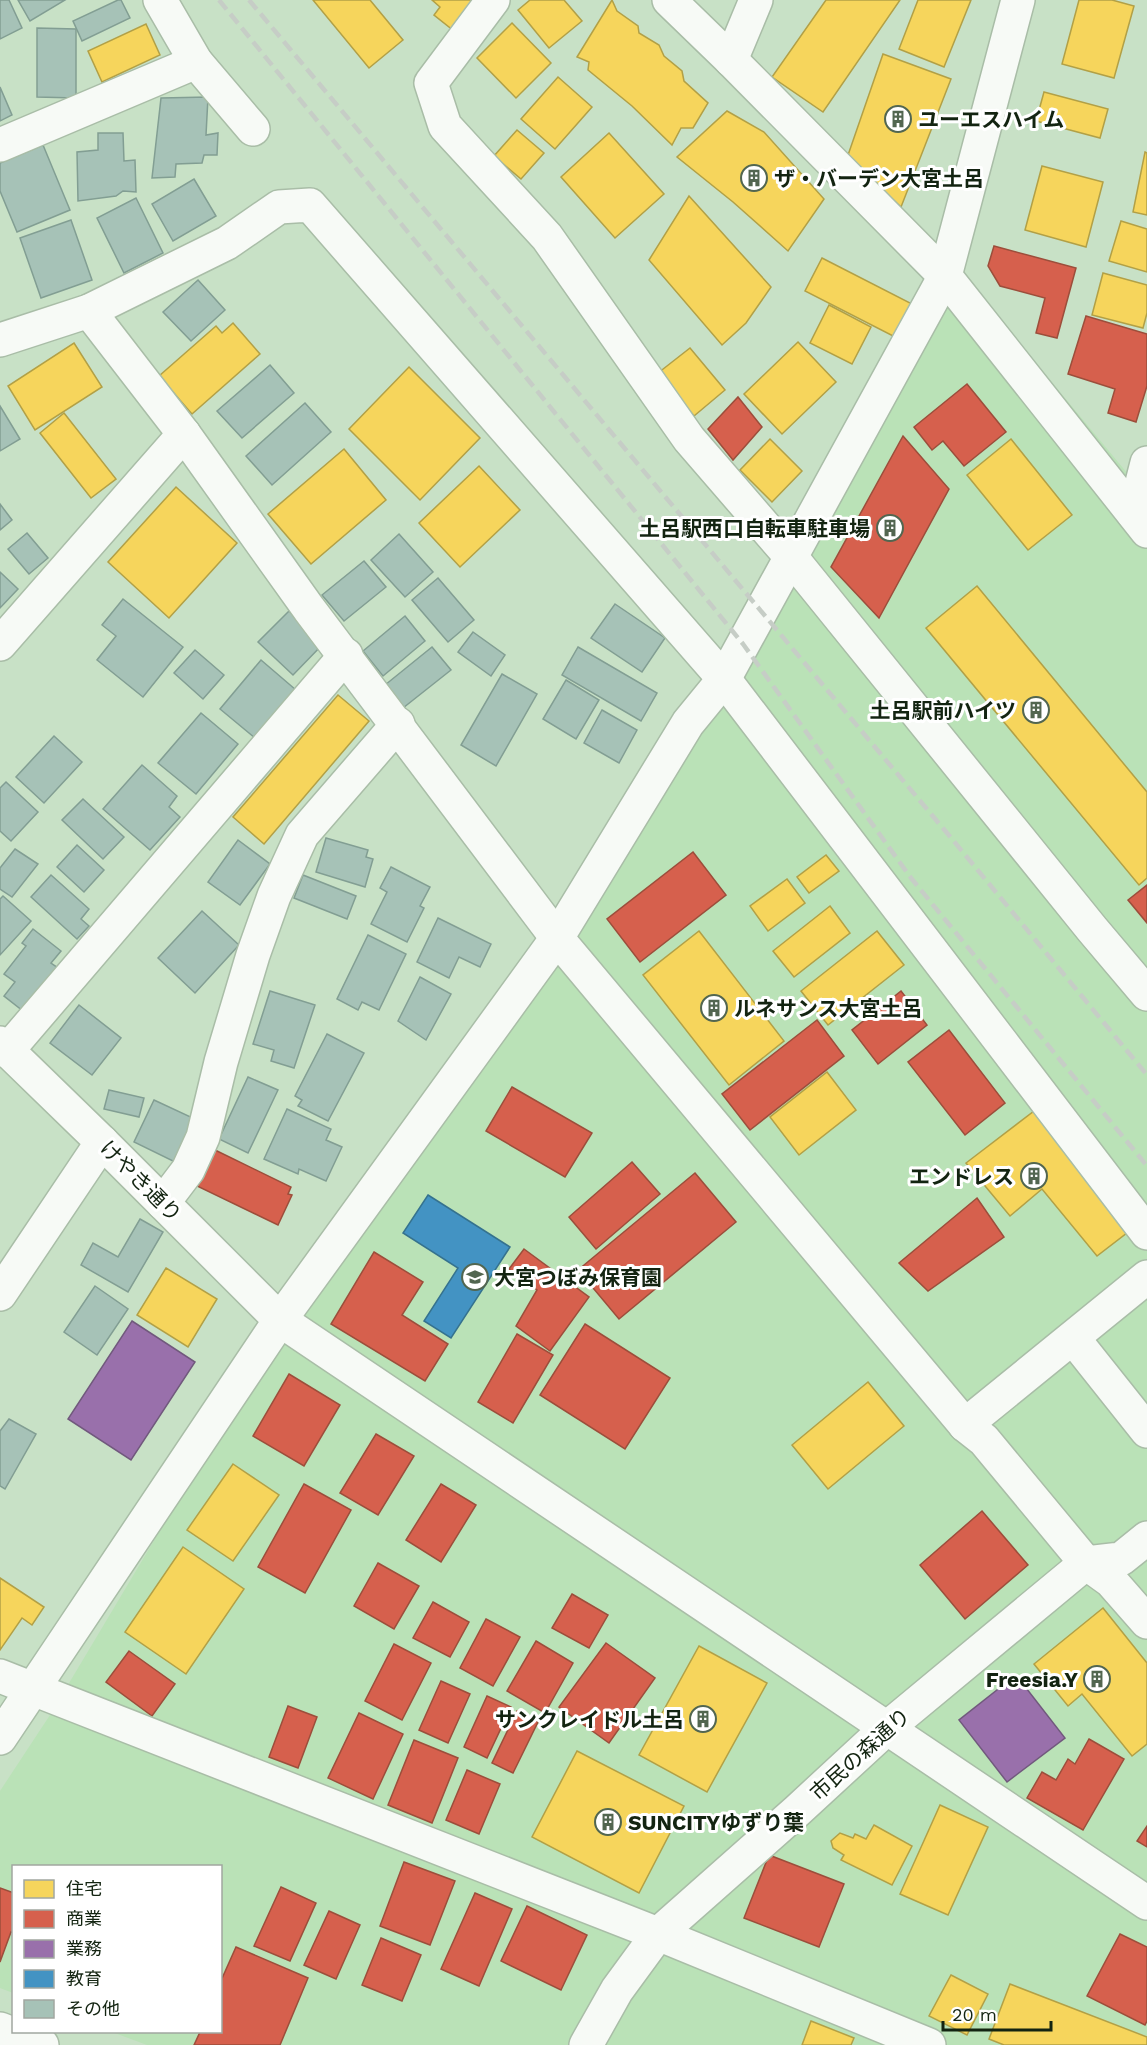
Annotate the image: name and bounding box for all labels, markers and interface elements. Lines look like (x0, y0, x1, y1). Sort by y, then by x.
building icon: ユーエスハイム (883, 104, 913, 134)
place label: ユーエスハイム (918, 107, 1064, 132)
building icon: ザ・バーデン大宮土呂 (739, 163, 769, 193)
place label: ザ・バーデン大宮土呂 (774, 166, 984, 191)
building icon: 土呂駅西口自転車駐車場 (875, 513, 905, 543)
place label: 土呂駅西口自転車駐車場 (639, 516, 870, 541)
building icon: 土呂駅前ハイツ (1021, 695, 1051, 725)
place label: 土呂駅前ハイツ (869, 698, 1016, 723)
building icon: ルネサンス大宮土呂 (699, 993, 729, 1023)
place label: ルネサンス大宮土呂 (734, 996, 923, 1021)
street label: けやき通り (95, 1135, 187, 1227)
building icon: エンドレス (1019, 1161, 1049, 1191)
place label: エンドレス (909, 1164, 1014, 1189)
school or university icon: 大宮つぼみ保育園 (460, 1262, 490, 1292)
place label: 大宮つぼみ保育園 (494, 1265, 662, 1290)
building icon: Freesia.Y (1082, 1664, 1112, 1694)
place label: Freesia.Y (986, 1667, 1078, 1692)
street label: 市民の森通り (805, 1703, 915, 1805)
building icon: サンクレイドル土呂 (688, 1704, 718, 1734)
place label: サンクレイドル土呂 (495, 1707, 684, 1732)
building icon: SUNCITYゆずり葉 (593, 1807, 623, 1837)
place label: SUNCITYゆずり葉 (628, 1810, 804, 1835)
legend (12, 1865, 222, 2033)
text: 住宅 (66, 1878, 102, 1899)
text: 商業 (66, 1908, 102, 1929)
text: 業務 (66, 1938, 102, 1959)
text: 教育 (66, 1968, 102, 1989)
scale bar (943, 1994, 1051, 2032)
text: その他 (66, 1998, 120, 2019)
text: 20 m (952, 2004, 997, 2025)

